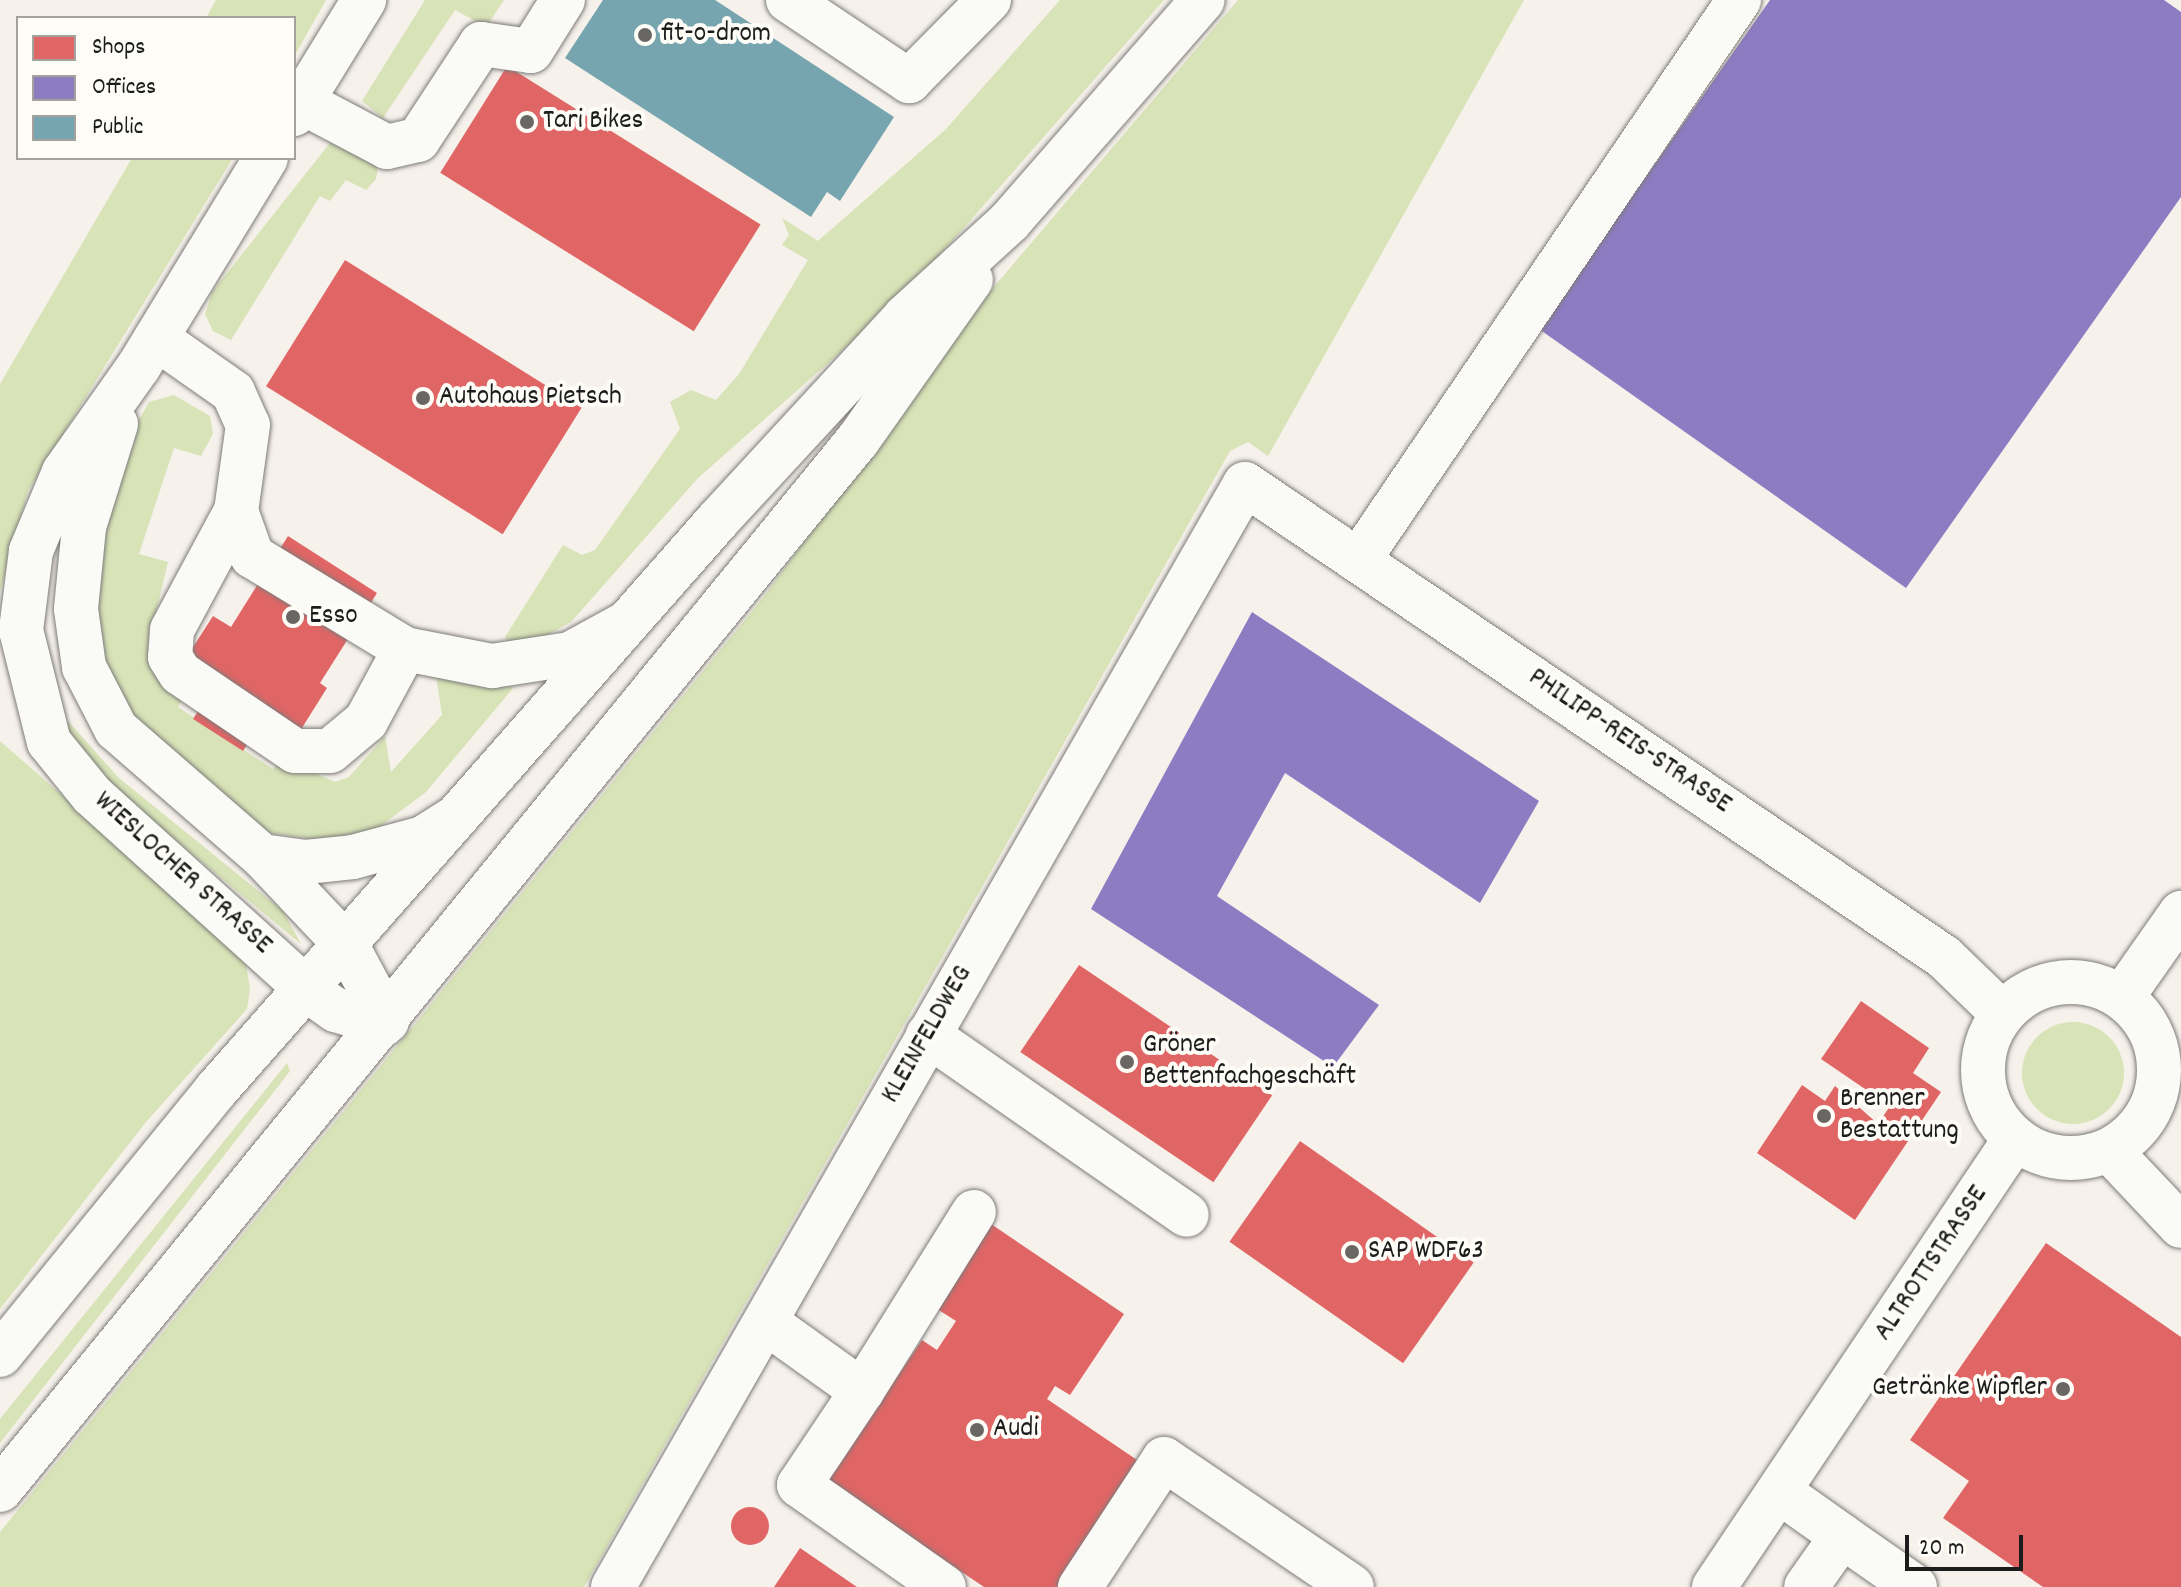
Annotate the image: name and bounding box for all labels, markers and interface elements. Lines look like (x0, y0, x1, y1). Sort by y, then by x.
legend (16, 16, 296, 160)
place label: fit-o-drom (661, 18, 771, 52)
marker: fit-o-drom (636, 26, 654, 44)
text: Shops (92, 31, 145, 65)
text: Offices (92, 71, 156, 105)
place label: Tari Bikes (543, 105, 643, 139)
text: Public (92, 111, 143, 145)
marker: Tari Bikes (518, 113, 536, 131)
place label: Autohaus Pietsch (439, 381, 622, 415)
marker: Autohaus Pietsch (414, 389, 432, 407)
place label: Esso (309, 600, 358, 634)
marker: Esso (284, 608, 302, 626)
street label: PHILIPP-REIS-STRASSE (1521, 662, 1737, 822)
street label: WIESLOCHER STRASSE (86, 785, 278, 963)
street label: KLEINFELDWEG (875, 960, 981, 1110)
place label: Gröner Bettenfachgeschäft (1143, 1029, 1356, 1095)
marker: Gröner Bettenfachgeschäft (1118, 1053, 1136, 1071)
place label: Brenner Bestattung (1840, 1083, 1959, 1149)
marker: Brenner Bestattung (1815, 1107, 1833, 1125)
street label: ALTROTTSTRASSE (1868, 1180, 1996, 1348)
place label: SAP WDF63 (1368, 1235, 1484, 1269)
marker: SAP WDF63 (1343, 1243, 1361, 1261)
place label: Getränke Wipfler (1872, 1372, 2047, 1406)
marker: Getränke Wipfler (2054, 1380, 2072, 1398)
place label: Audi (993, 1413, 1039, 1447)
marker: Audi (968, 1421, 986, 1439)
scale bar (1909, 1519, 2027, 1569)
text: 20 m (1919, 1532, 1965, 1566)

